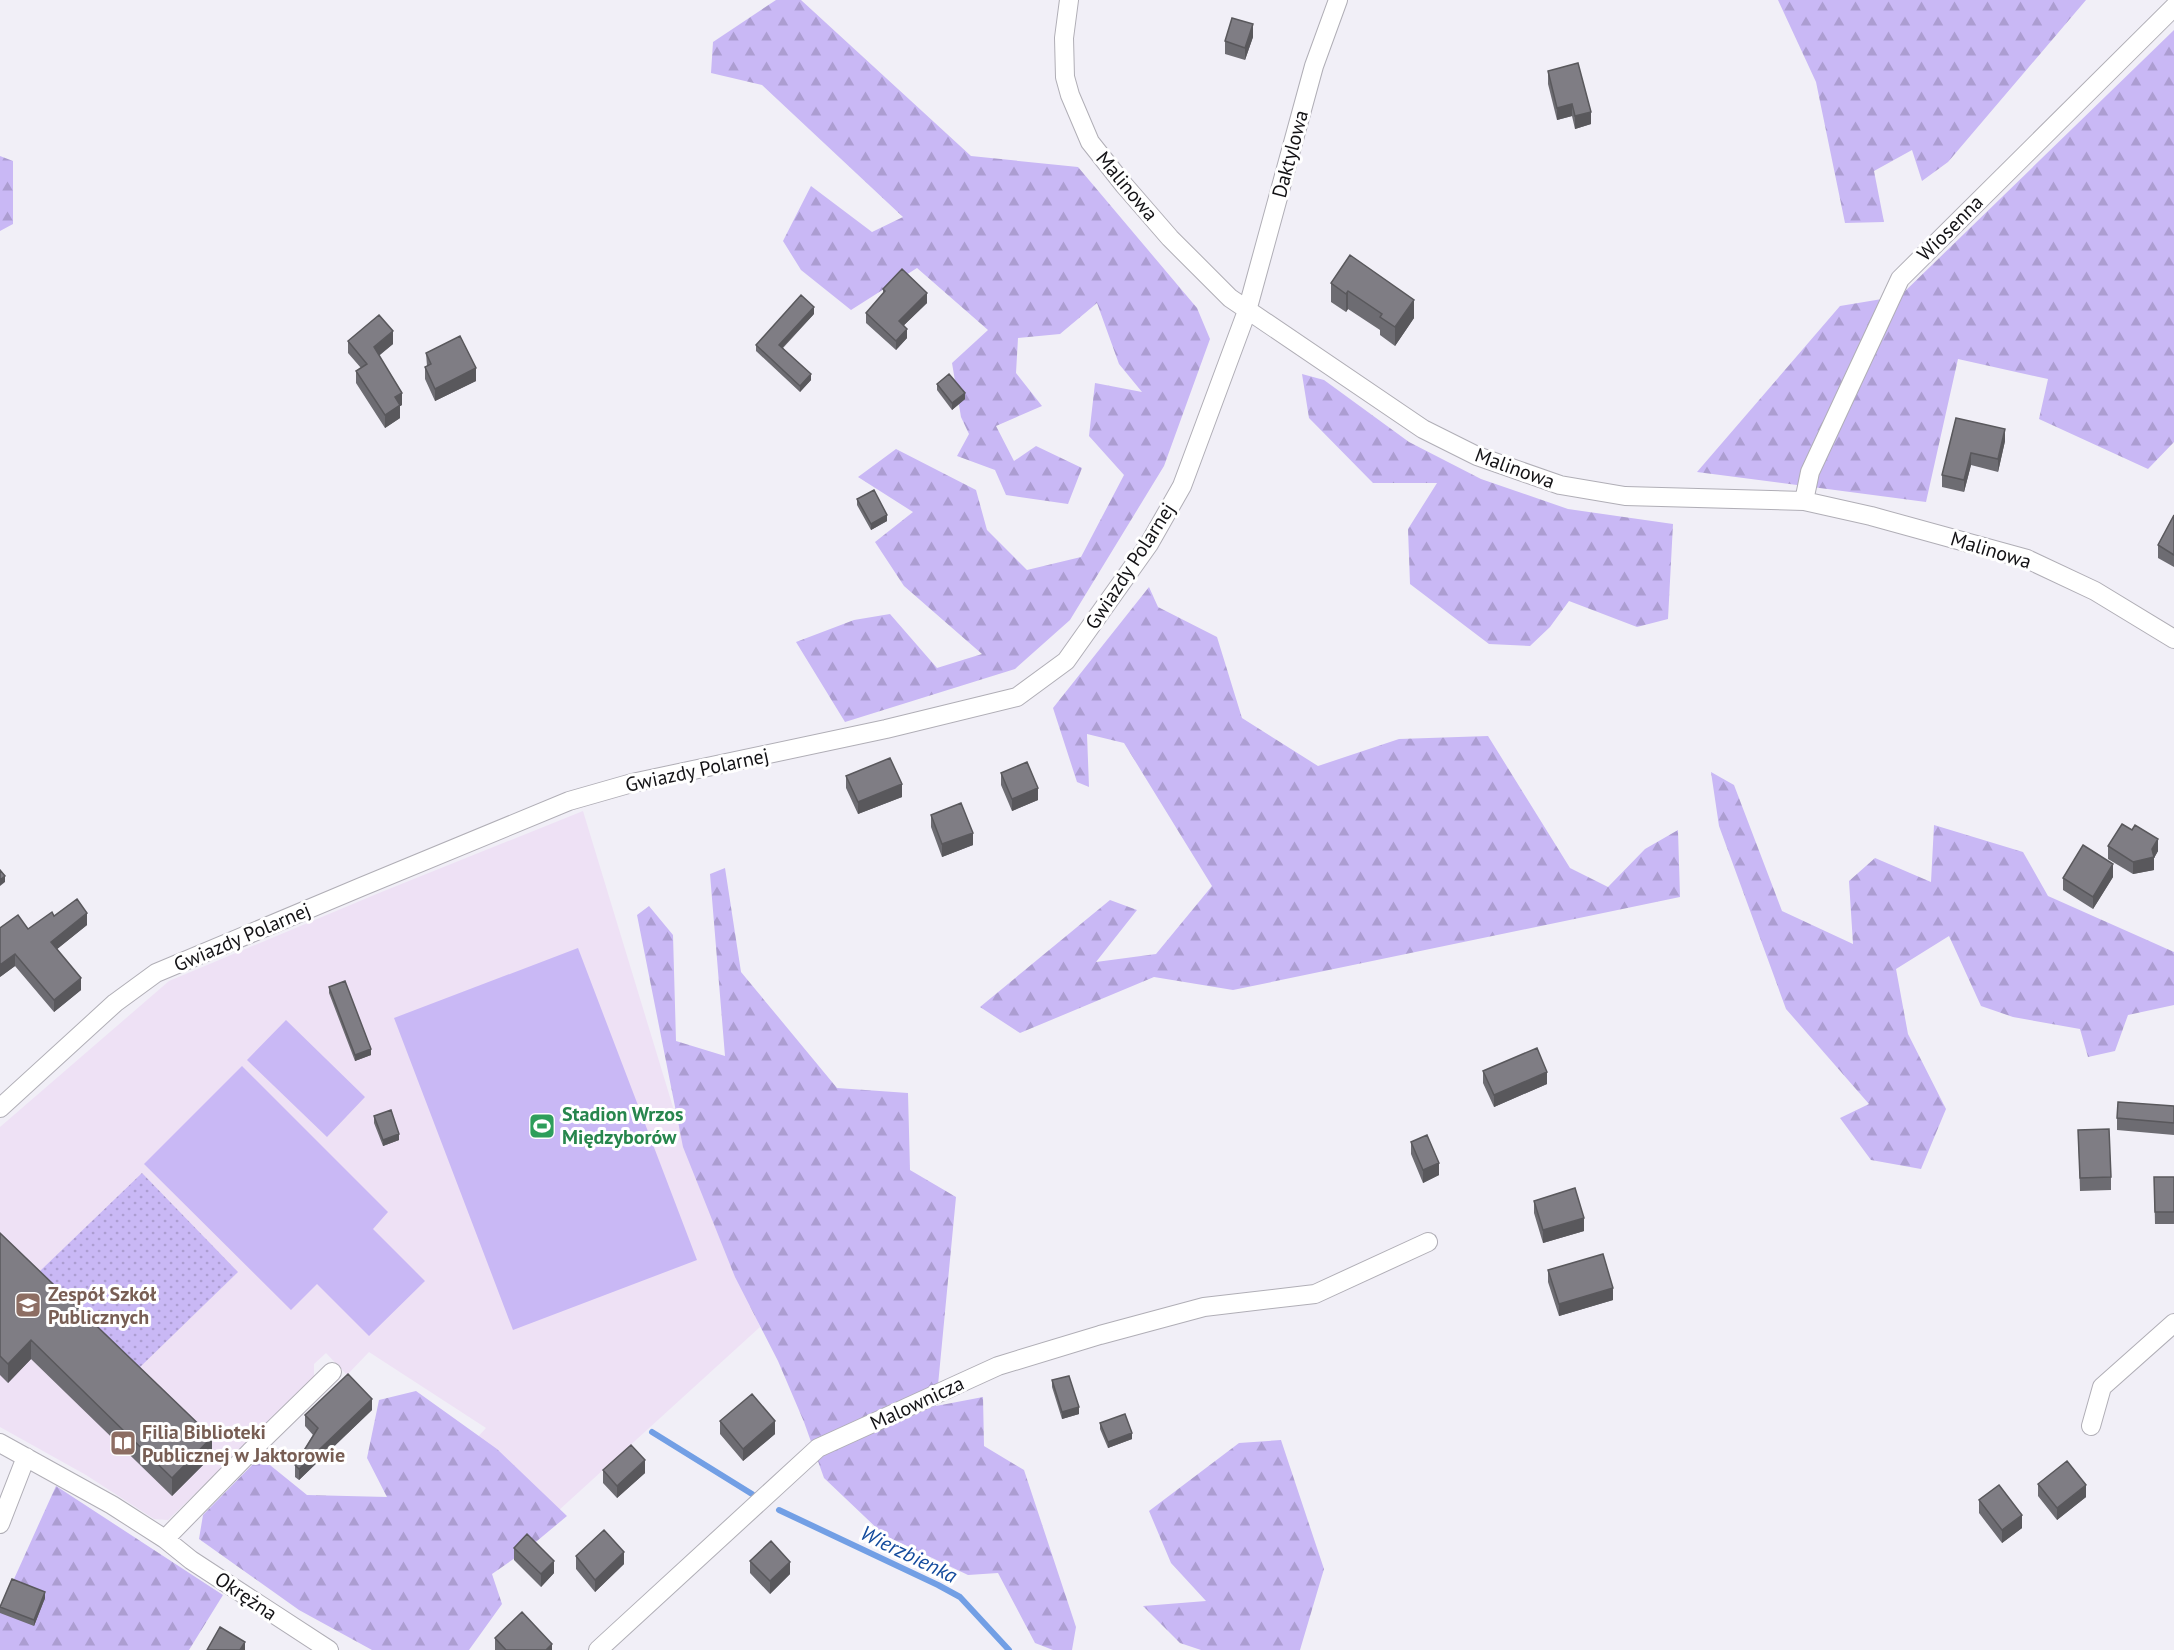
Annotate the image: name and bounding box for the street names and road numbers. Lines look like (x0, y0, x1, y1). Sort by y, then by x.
street label: Daktylowa (1266, 107, 1314, 201)
street label: Malinowa (1090, 146, 1164, 226)
street label: Wiosenna (1911, 189, 1989, 267)
street label: Malinowa (1472, 442, 1558, 494)
street label: Gwiazdy Polarnej (1079, 498, 1181, 634)
street label: Malinowa (1948, 525, 2034, 575)
street label: Gwiazdy Polarnej (623, 742, 771, 798)
street label: Gwiazdy Polarnej (170, 897, 314, 977)
street label: Malownicza (866, 1370, 968, 1436)
street label: Okrężna (210, 1566, 282, 1626)

